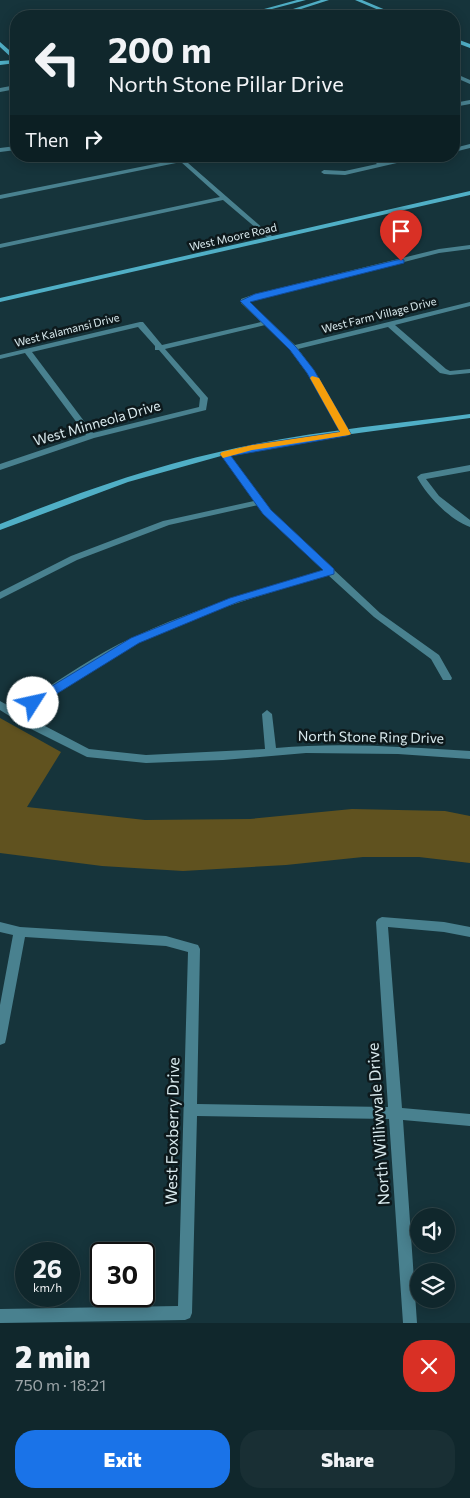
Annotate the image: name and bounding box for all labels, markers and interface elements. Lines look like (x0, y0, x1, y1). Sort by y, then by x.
text: 200 m (108, 27, 211, 70)
icon: left (25, 30, 90, 95)
text: North Stone Pillar Drive (108, 70, 344, 97)
icon: right (79, 125, 107, 153)
text: Then (25, 128, 69, 151)
pin (380, 210, 422, 261)
icon: arrive (387, 217, 415, 245)
street label: West Moore Road (188, 220, 278, 253)
street label: West Farm Village Drive (320, 294, 438, 335)
street label: West Kalamansi Drive (13, 310, 121, 349)
street label: West Minneola Drive (31, 396, 162, 449)
position arrow (6, 676, 58, 728)
street label: North Stone Ring Drive (298, 727, 444, 746)
street label: North Williwvale Drive (362, 1042, 393, 1206)
street label: West Foxberry Drive (161, 1057, 182, 1205)
map controls (410, 1208, 455, 1308)
button: sound (410, 1208, 455, 1253)
speed limit sign: 30 (90, 1242, 155, 1307)
text: 26 (33, 1253, 62, 1283)
button: layers (410, 1263, 455, 1308)
text: km/h (33, 1280, 62, 1294)
text: 2 min (15, 1337, 90, 1374)
button: close (403, 1340, 455, 1392)
text: 750 m · 18:21 (15, 1375, 106, 1394)
button: Exit (15, 1430, 230, 1488)
button: Share (240, 1430, 455, 1488)

